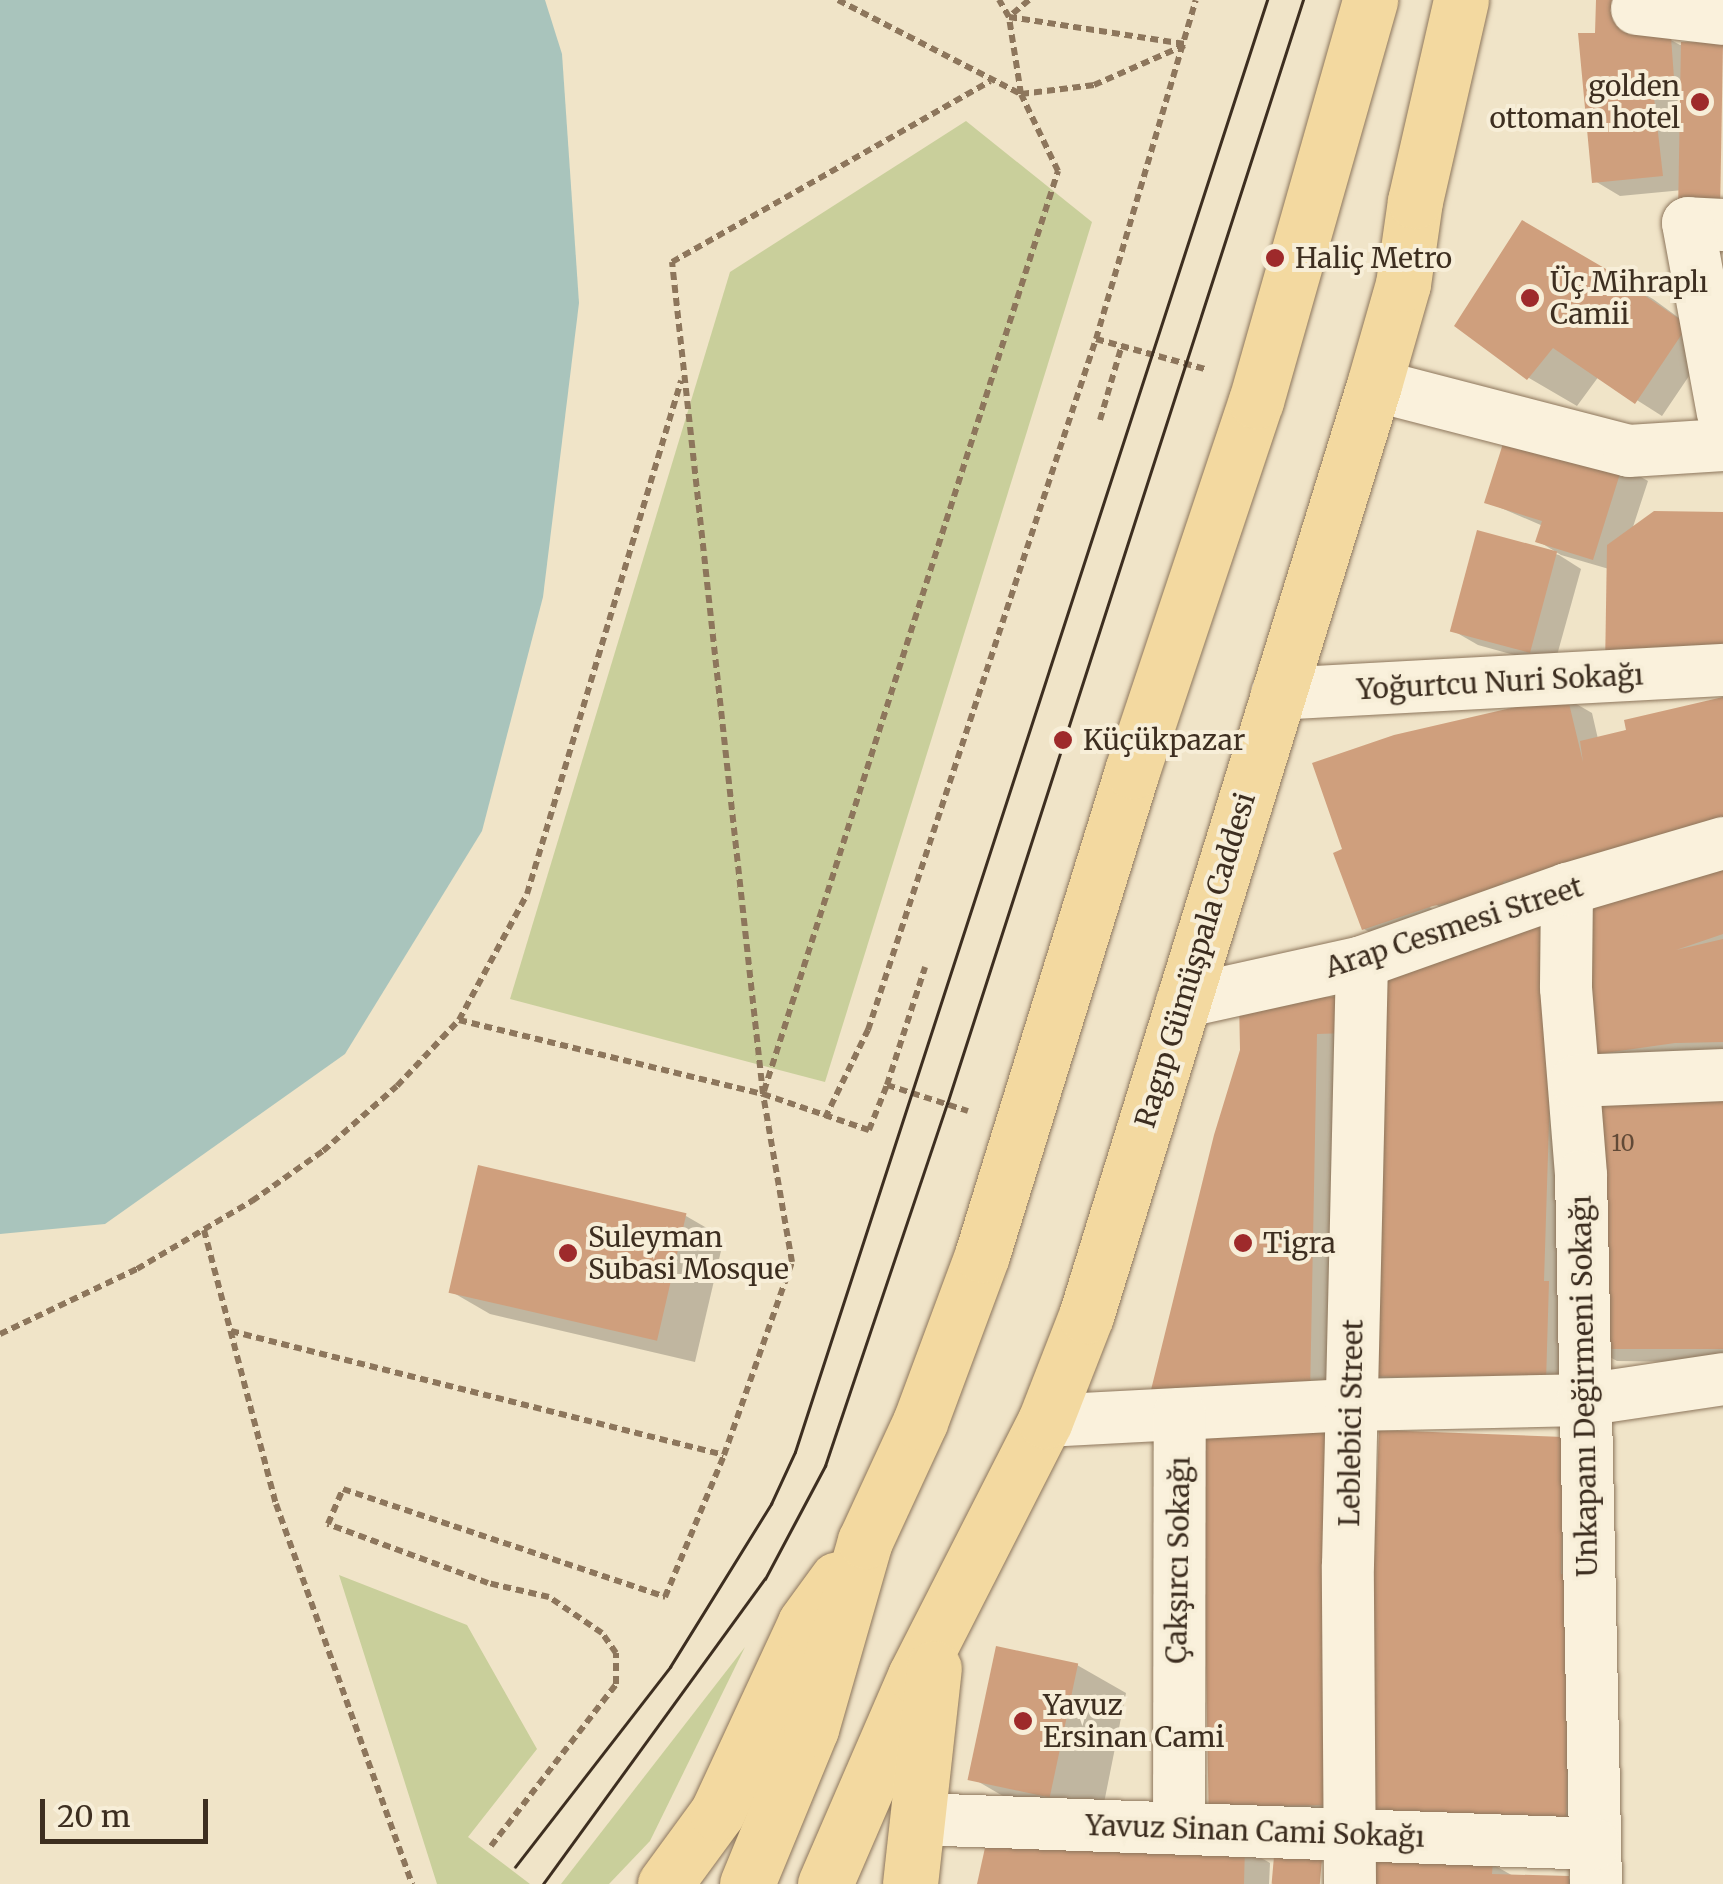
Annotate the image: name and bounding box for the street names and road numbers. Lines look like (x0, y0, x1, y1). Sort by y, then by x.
street label: Yoğurtcu Nuri Sokağı (1356, 658, 1644, 706)
street label: Ragıp Gümüşpala Caddesi (1128, 789, 1262, 1131)
street label: Arap Cesmesi Street (1321, 869, 1587, 985)
street label: Unkapanı Değirmeni Sokağı (1564, 1195, 1604, 1577)
street label: Leblebici Street (1332, 1319, 1370, 1527)
street label: Çakşırcı Sokağı (1159, 1456, 1197, 1664)
street label: Yavuz Sinan Cami Sokağı (1085, 1808, 1425, 1854)

